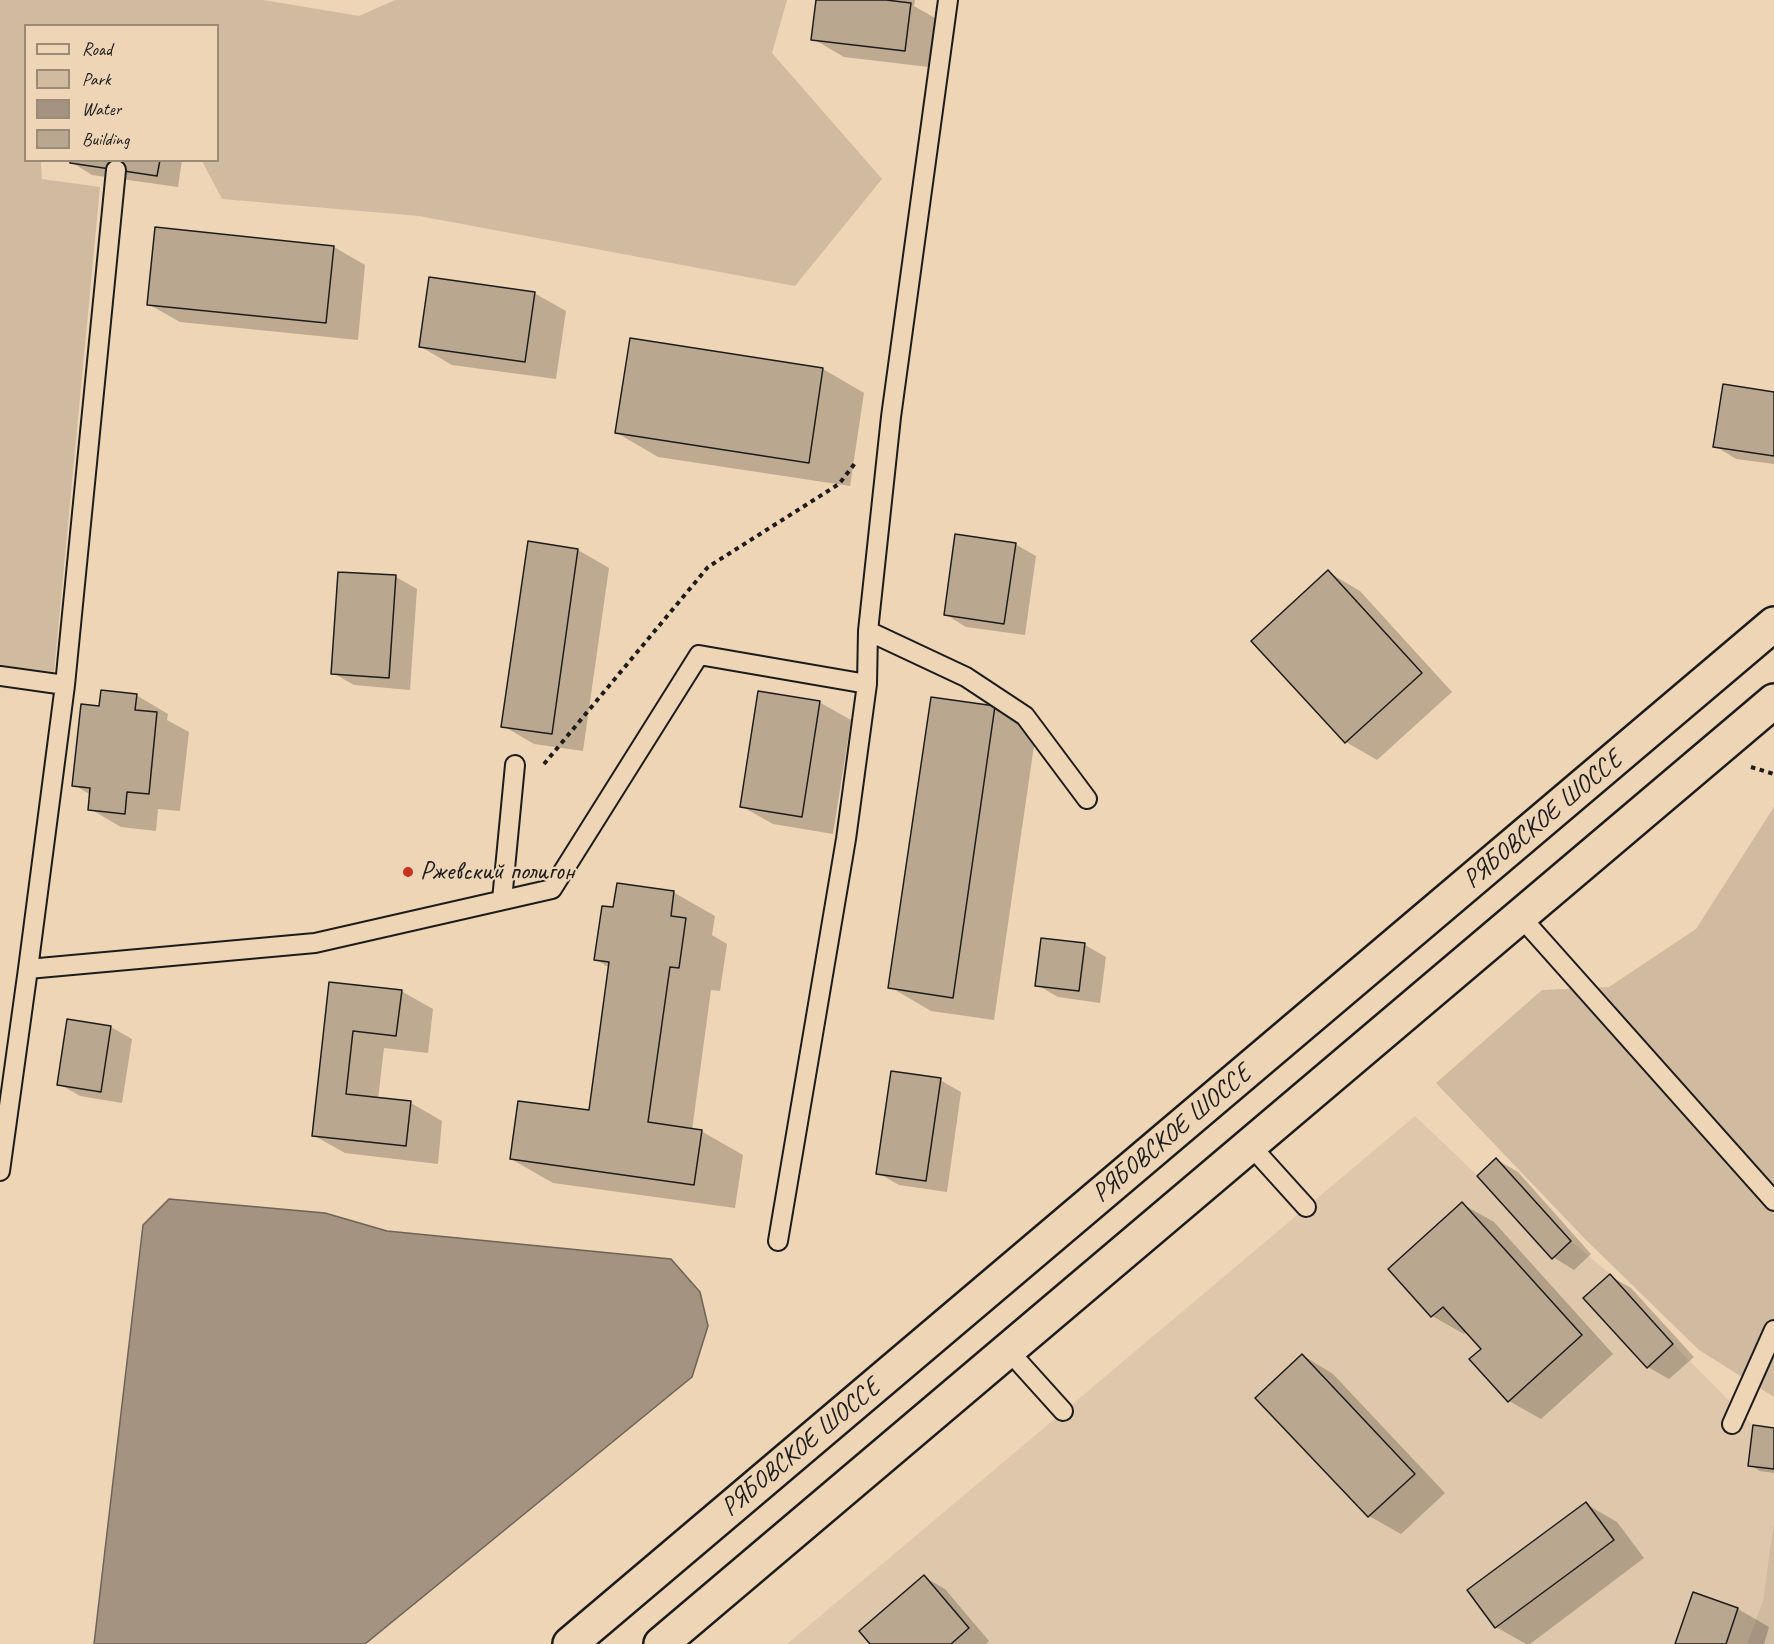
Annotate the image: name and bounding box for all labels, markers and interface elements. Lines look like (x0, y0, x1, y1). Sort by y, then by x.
legend (24, 24, 219, 162)
text: Road (82, 38, 112, 60)
text: Park (82, 68, 111, 90)
text: Water (82, 98, 121, 120)
text: Building (82, 128, 129, 150)
street label: РЯБОВСКОЕ ШОССЕ (1457, 745, 1629, 895)
place label: Ржевский полигон (420, 856, 574, 888)
marker: Ржевский полигон (401, 865, 415, 879)
street label: РЯБОВСКОЕ ШОССЕ (1086, 1059, 1258, 1209)
street label: РЯБОВСКОЕ ШОССЕ (715, 1373, 887, 1523)

